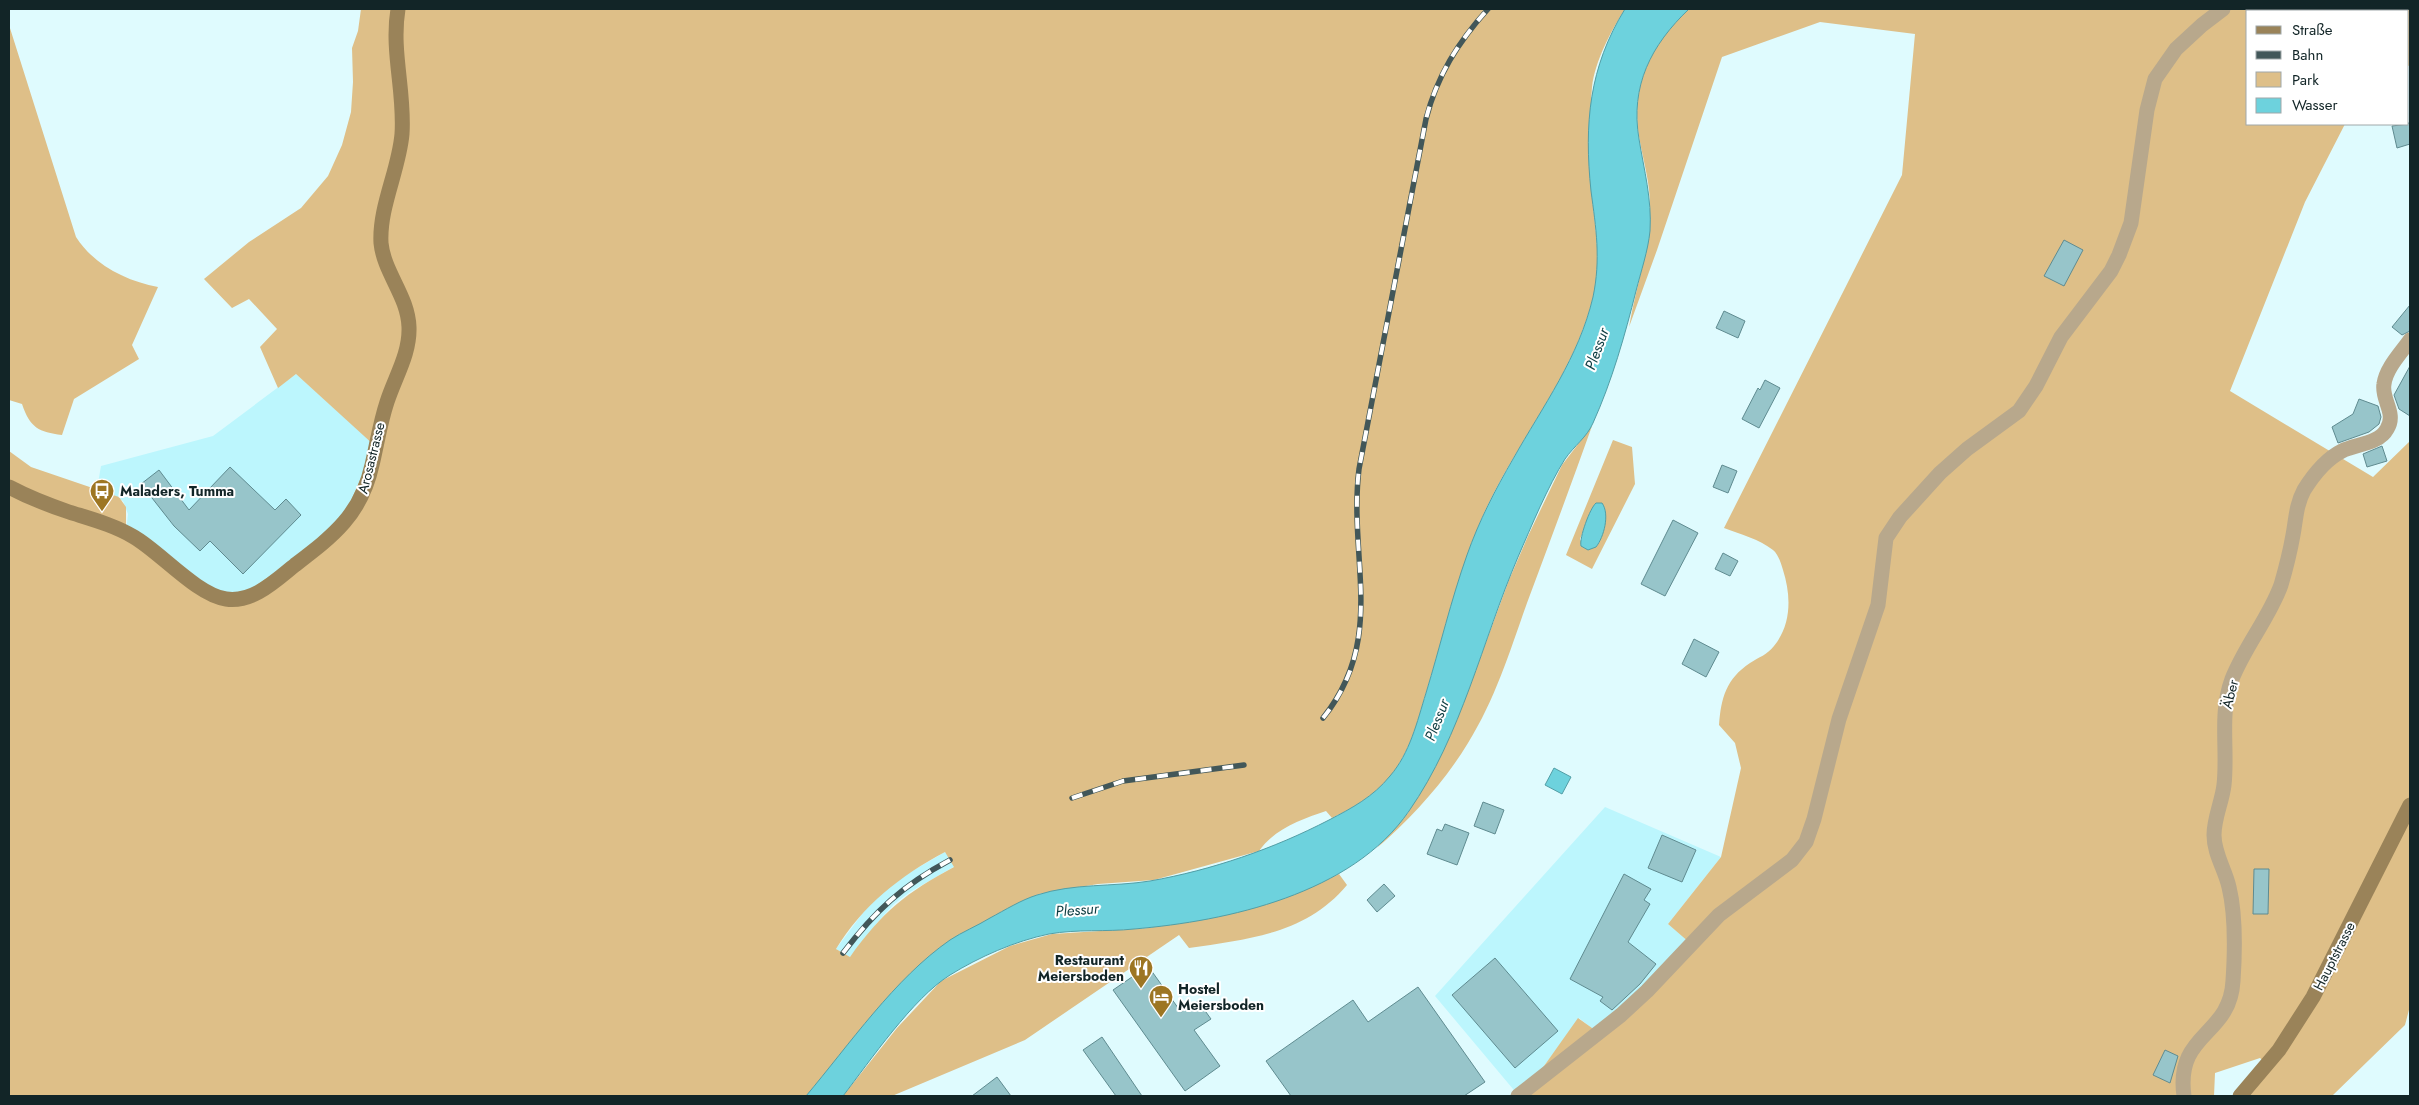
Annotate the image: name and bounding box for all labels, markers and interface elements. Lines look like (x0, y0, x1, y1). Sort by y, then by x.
legend (2246, 10, 2409, 125)
text: Straße (2292, 19, 2333, 41)
text: Bahn (2292, 44, 2323, 66)
text: Park (2292, 69, 2319, 91)
text: Wasser (2292, 94, 2338, 116)
water label: Plessur (1579, 324, 1615, 373)
street label: Arosastrasse (352, 420, 390, 496)
bus stop icon: Maladers, Tumma (89, 478, 115, 512)
place label: Maladers, Tumma (120, 481, 234, 501)
street label: Äber (2217, 677, 2243, 711)
water label: Plessur (1419, 695, 1455, 744)
water label: Plessur (1055, 897, 1100, 922)
street label: Hauptstrasse (2308, 918, 2360, 994)
place label: Restaurant Meiersboden (1038, 950, 1125, 986)
restaurant icon: Restaurant Meiersboden (1128, 955, 1154, 989)
place label: Hostel Meiersboden (1178, 979, 1264, 1015)
hotel icon: Hostel Meiersboden (1148, 984, 1174, 1018)

